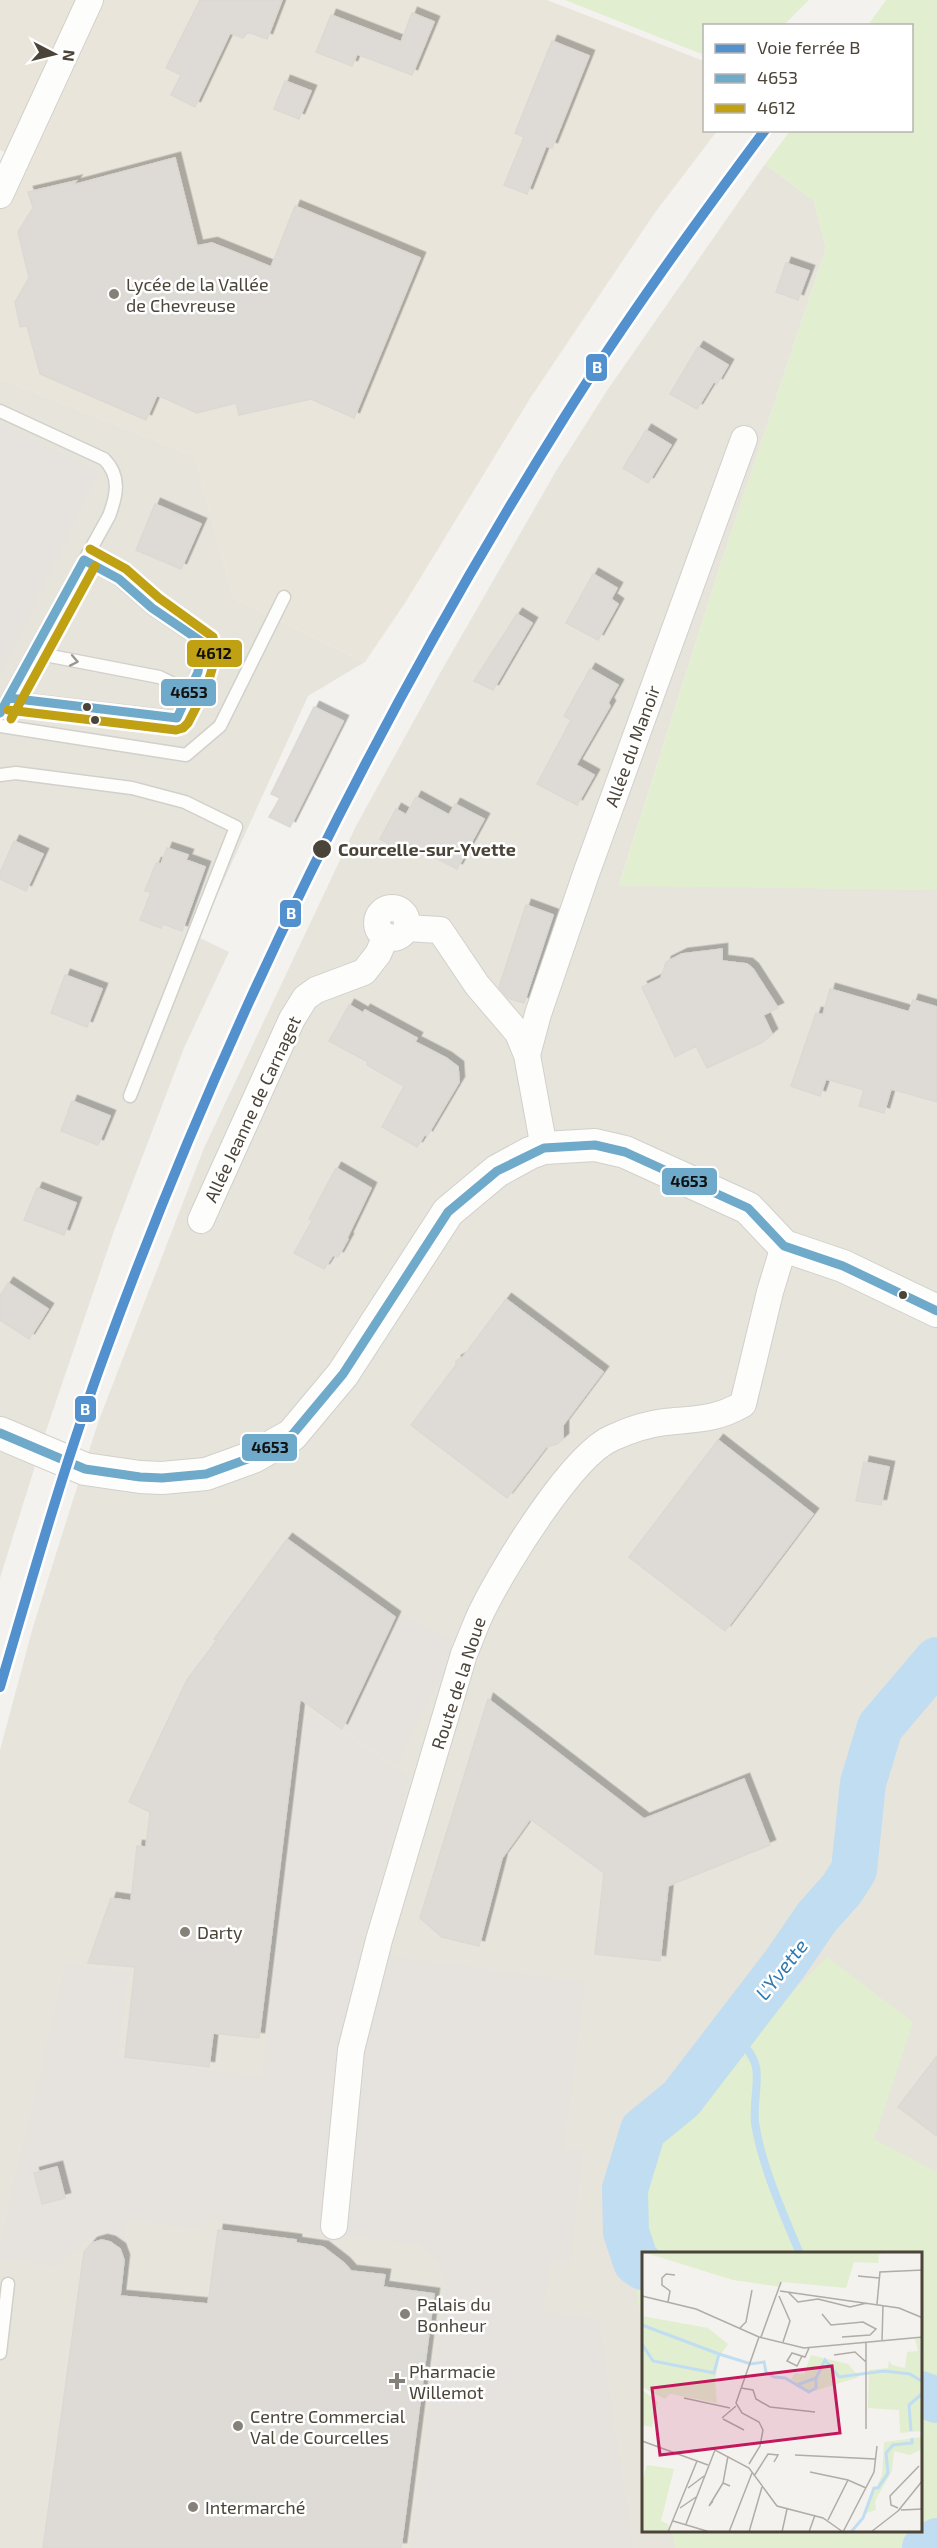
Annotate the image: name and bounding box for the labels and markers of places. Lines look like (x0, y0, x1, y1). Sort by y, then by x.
place label: Lycée de la Vallée de Chevreuse (126, 273, 269, 316)
marker: Lycée de la Vallée de Chevreuse (107, 287, 121, 301)
unlabelled marker (81, 701, 93, 713)
unlabelled marker (89, 714, 101, 726)
marker: Courcelle-sur-Yvette (311, 838, 333, 860)
place label: Courcelle-sur-Yvette (338, 838, 516, 860)
unlabelled marker (897, 1289, 909, 1301)
place label: Darty (197, 1921, 243, 1943)
marker: Darty (178, 1925, 192, 1939)
place label: Palais du Bonheur (417, 2293, 491, 2336)
marker: Palais du Bonheur (398, 2307, 412, 2321)
place label: Pharmacie Willemot (409, 2360, 496, 2403)
marker: Pharmacie Willemot (390, 2374, 404, 2388)
place label: Centre Commercial Val de Courcelles (250, 2405, 406, 2448)
marker: Centre Commercial Val de Courcelles (231, 2419, 245, 2433)
place label: Intermarché (205, 2496, 305, 2518)
marker: Intermarché (186, 2500, 200, 2514)

